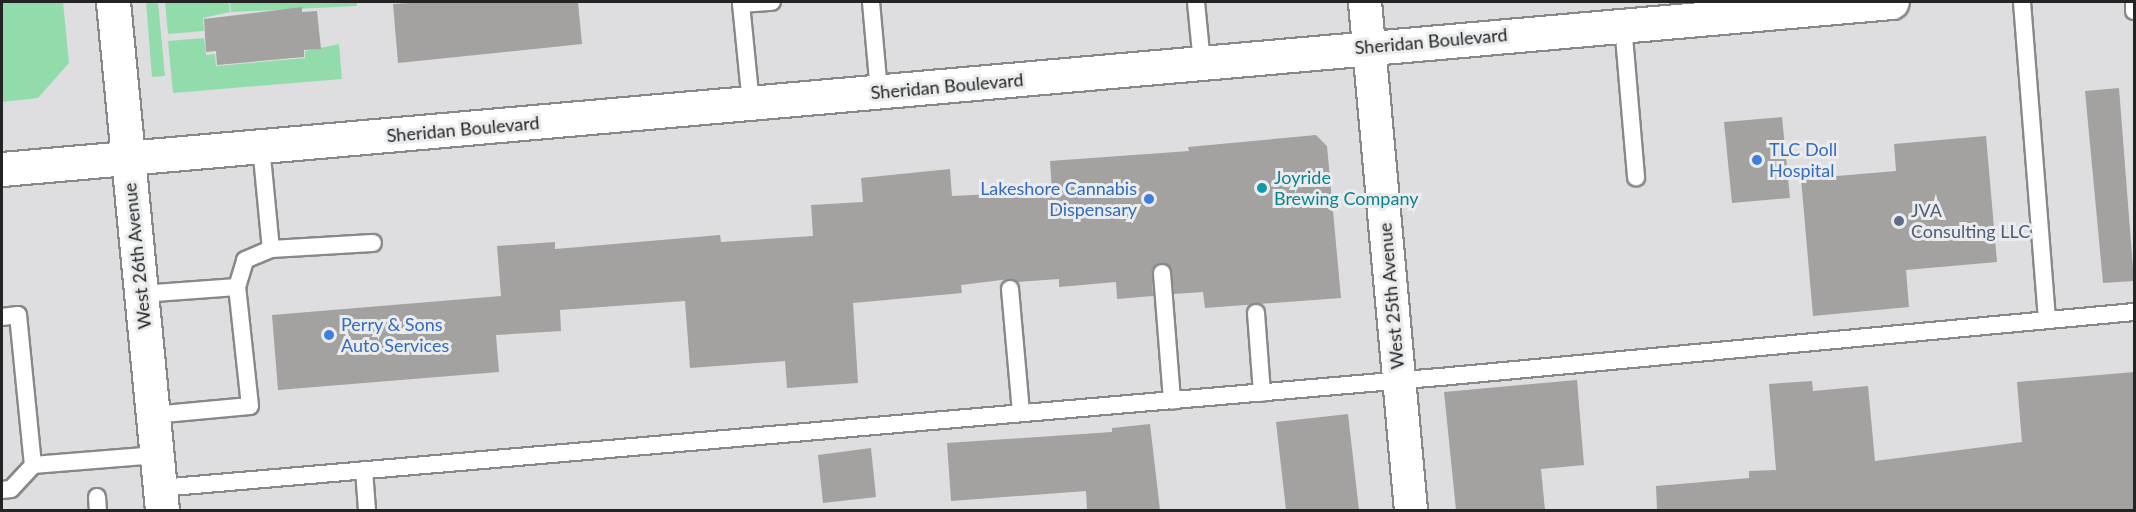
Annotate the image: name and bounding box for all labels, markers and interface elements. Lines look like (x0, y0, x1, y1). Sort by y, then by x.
street label: Sheridan Boulevard (1354, 24, 1508, 58)
street label: Sheridan Boulevard (870, 69, 1024, 103)
street label: Sheridan Boulevard (386, 112, 540, 146)
place label: TLC Doll Hospital (1769, 139, 1837, 182)
marker: TLC Doll Hospital (1750, 153, 1764, 167)
place label: Joyride Brewing Company (1274, 167, 1418, 210)
place label: Lakeshore Cannabis Dispensary (980, 178, 1137, 220)
street label: West 26th Avenue (119, 181, 155, 331)
marker: Joyride Brewing Company (1255, 181, 1269, 195)
marker: Lakeshore Cannabis Dispensary (1142, 192, 1156, 206)
place label: JVA Consulting LLC (1911, 200, 2030, 242)
marker: JVA Consulting LLC (1892, 214, 1906, 228)
street label: West 25th Avenue (1374, 222, 1408, 370)
place label: Perry & Sons Auto Services (341, 314, 449, 356)
marker: Perry & Sons Auto Services (322, 328, 336, 342)

